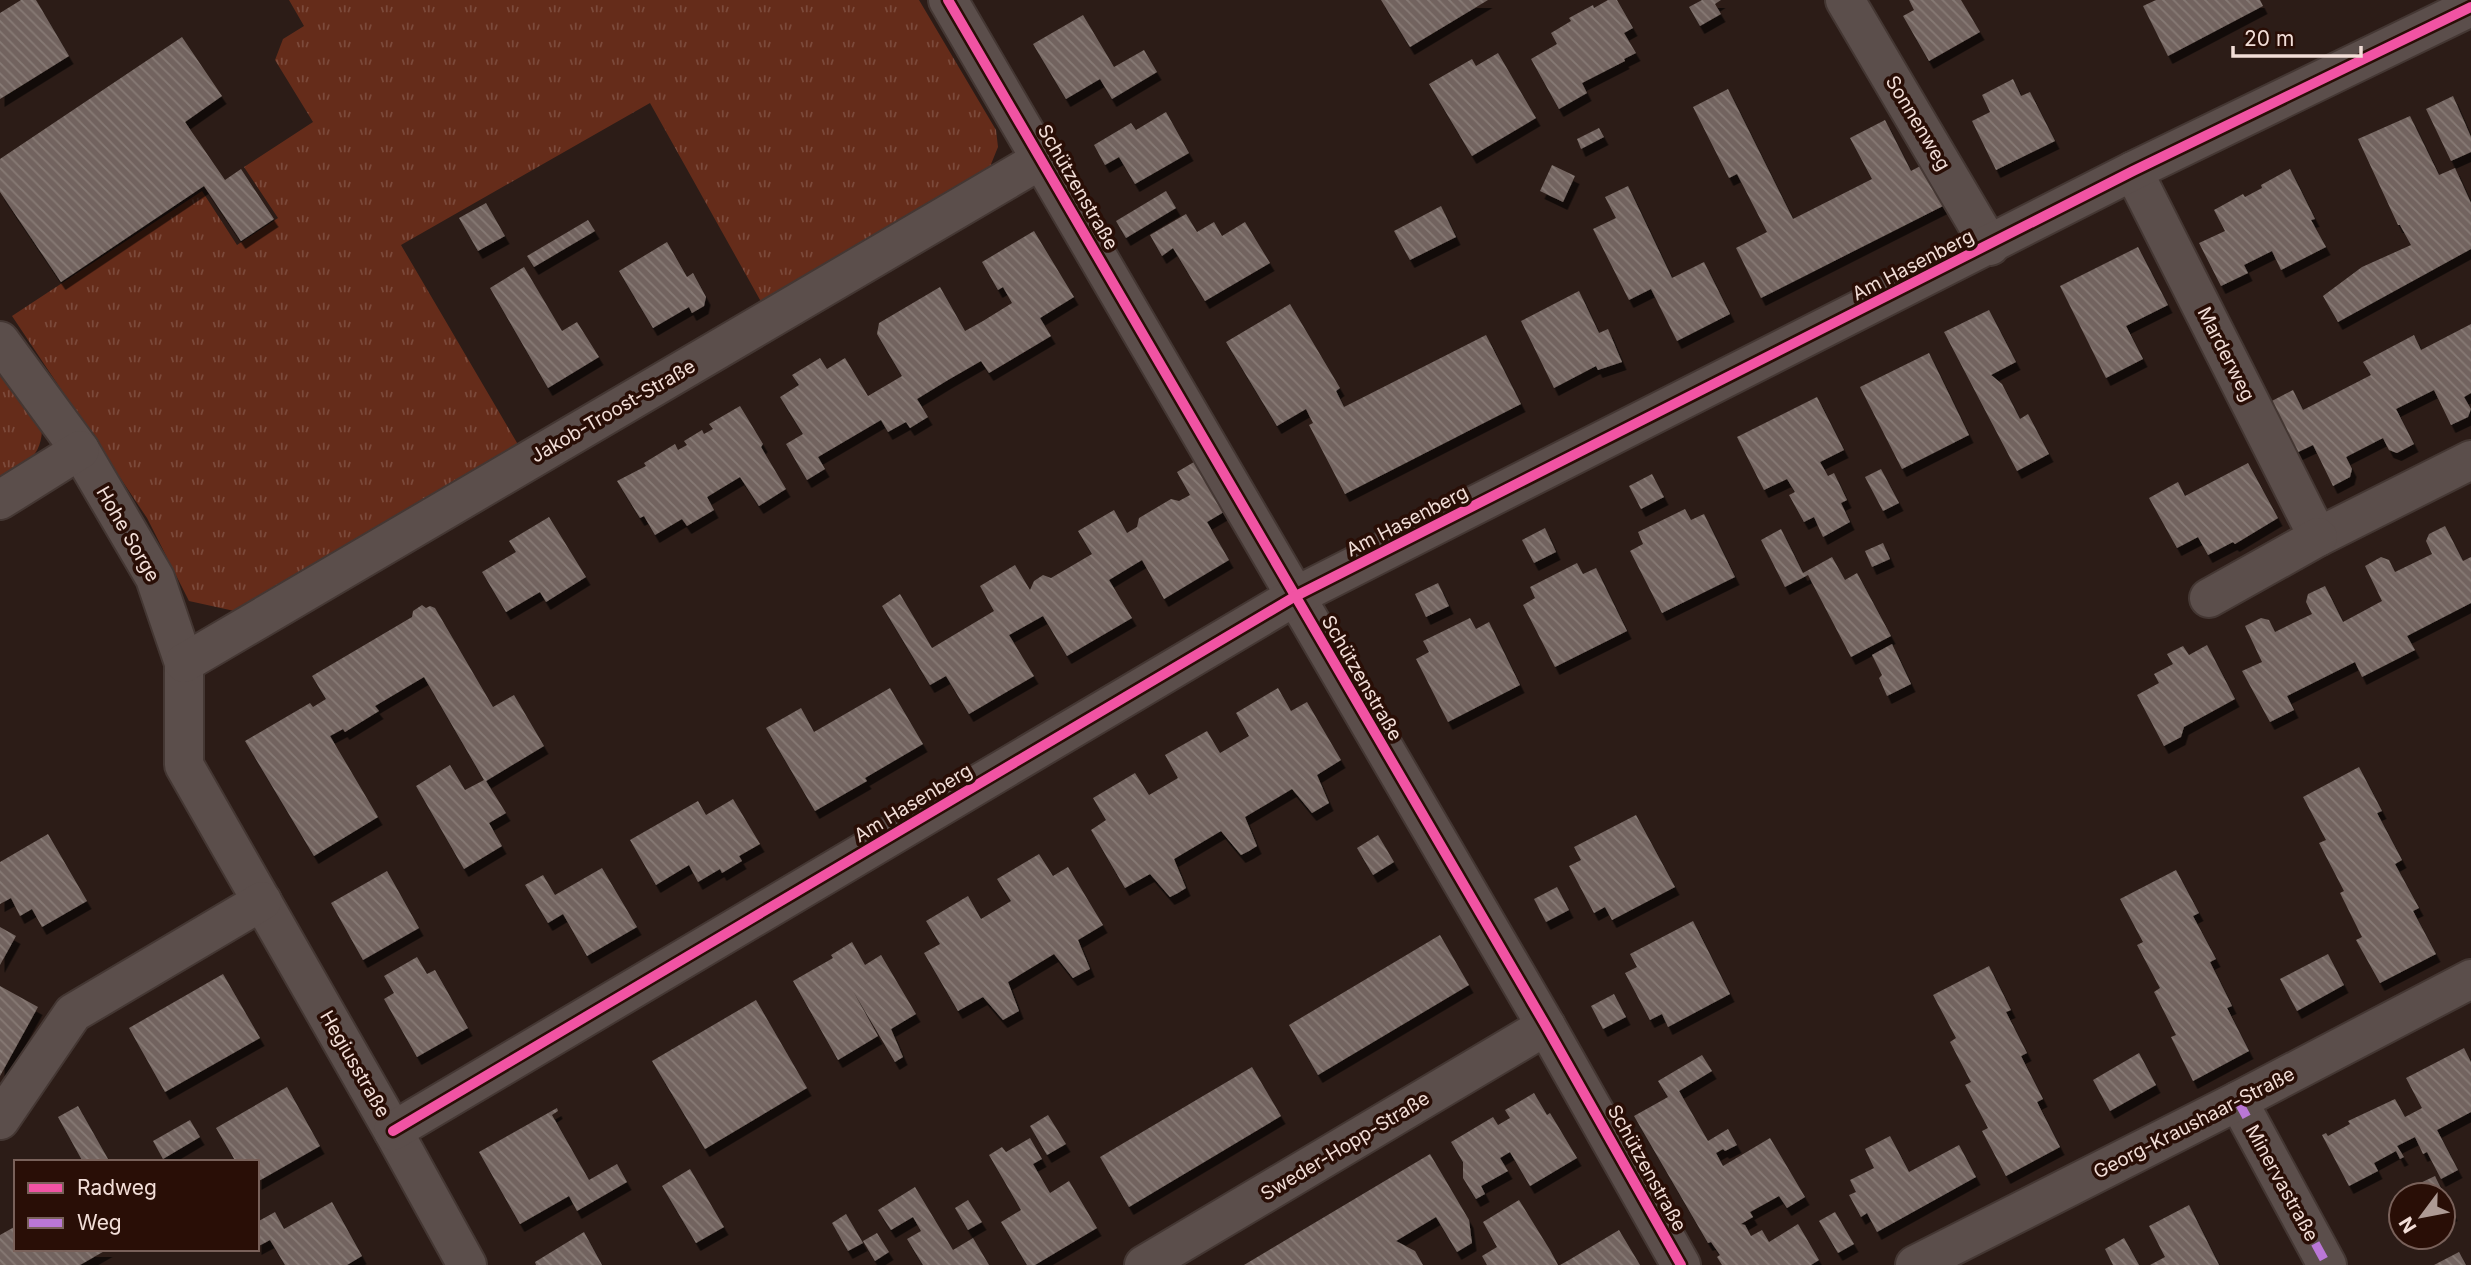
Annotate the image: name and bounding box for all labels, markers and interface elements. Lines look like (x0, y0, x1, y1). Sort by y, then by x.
scale bar (2233, 14, 2361, 58)
text: 20 m (2244, 26, 2294, 51)
street label: Sonnenweg (1881, 72, 1955, 174)
street label: Schützenstraße (1033, 120, 1123, 254)
street label: Am Hasenberg (1848, 224, 1978, 306)
street label: Marderweg (2192, 303, 2260, 405)
street label: Jakob-Troost-Straße (527, 354, 699, 468)
street label: Am Hasenberg (1342, 480, 1472, 562)
street label: Hohe Sorge (91, 482, 165, 586)
street label: Schützenstraße (1317, 611, 1407, 745)
street label: Am Hasenberg (850, 759, 976, 847)
street label: Hegiusstraße (315, 1006, 395, 1122)
street label: Georg-Kraushaar-Straße (2090, 1062, 2298, 1184)
street label: Sweder-Hopp-Straße (1256, 1086, 1434, 1206)
street label: Schützenstraße (1603, 1101, 1691, 1235)
street label: Minervastraße (2241, 1121, 2323, 1245)
legend (14, 1160, 259, 1251)
text: Radweg (77, 1175, 157, 1200)
north arrow (2387, 1181, 2457, 1251)
text: Weg (77, 1210, 122, 1235)
text: N (2394, 1213, 2422, 1237)

